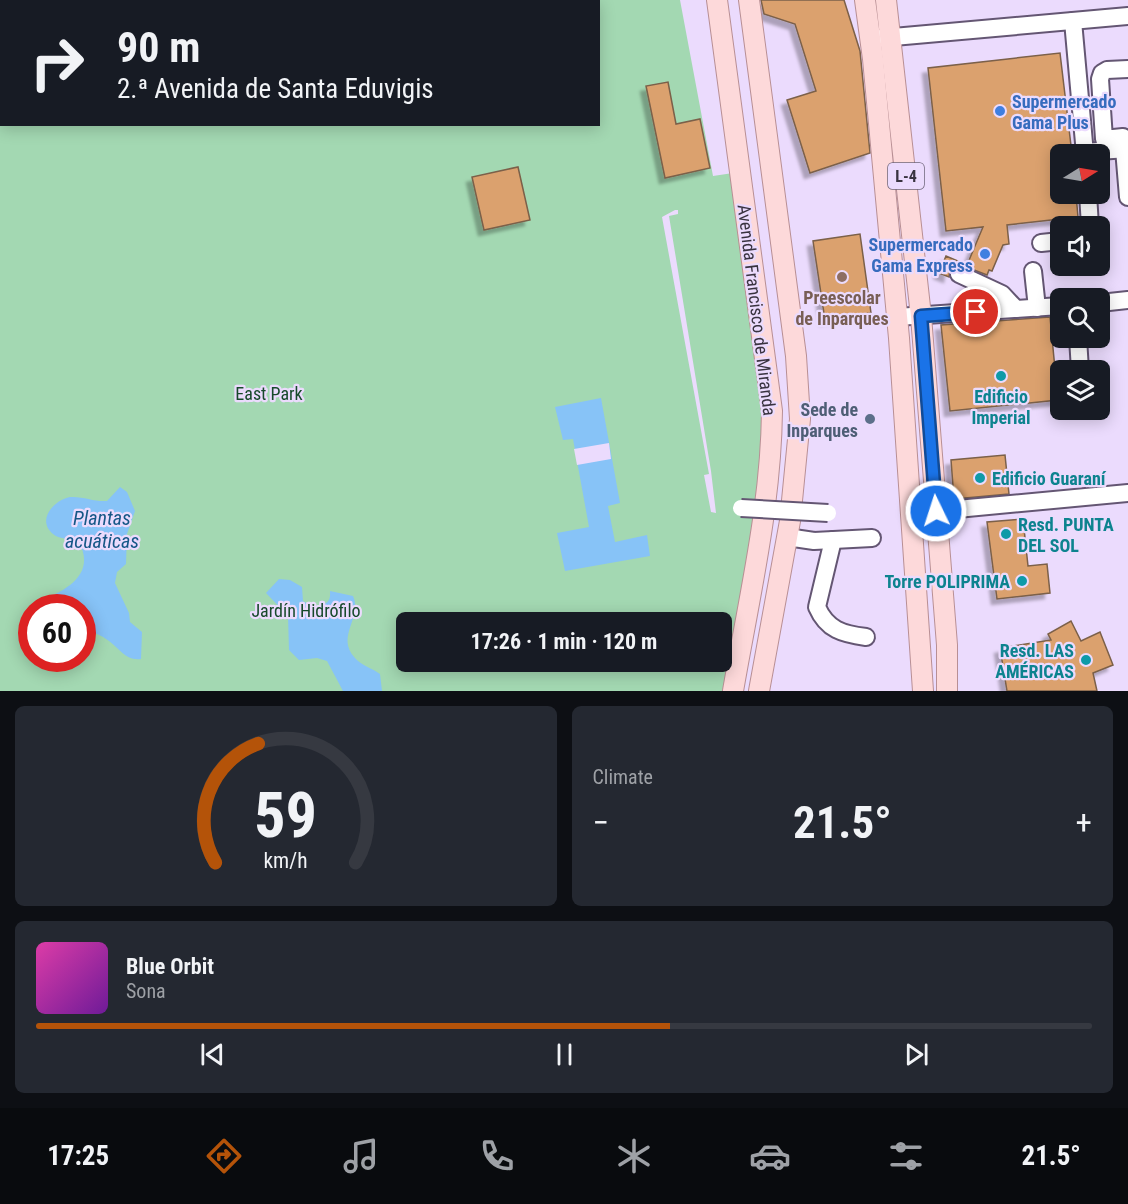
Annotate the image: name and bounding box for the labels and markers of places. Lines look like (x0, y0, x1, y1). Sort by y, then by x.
place label: Supermercado Gama Plus (1012, 91, 1116, 133)
marker: Supermercado Gama Plus (993, 104, 1007, 118)
place label: Supermercado Gama Express (869, 234, 973, 276)
marker: Supermercado Gama Express (978, 247, 992, 261)
marker: Preescolar de Inparques (835, 270, 849, 284)
pin (950, 286, 1001, 337)
place label: Preescolar de Inparques (795, 287, 889, 329)
marker: Edificio Imperial (994, 369, 1008, 383)
place label: Edificio Imperial (971, 386, 1031, 428)
place label: Sede de Inparques (787, 399, 858, 441)
marker: Sede de Inparques (863, 412, 877, 426)
place label: Edificio Guaraní (992, 468, 1107, 489)
marker: Edificio Guaraní (973, 471, 987, 485)
place label: Resd. PUNTA DEL SOL (1018, 514, 1114, 556)
marker: Resd. PUNTA DEL SOL (999, 527, 1013, 541)
place label: Torre POLIPRIMA (884, 571, 1010, 592)
marker: Torre POLIPRIMA (1015, 574, 1029, 588)
place label: Resd. LAS AMÉRICAS (995, 640, 1074, 682)
marker: Resd. LAS AMÉRICAS (1079, 653, 1093, 667)

